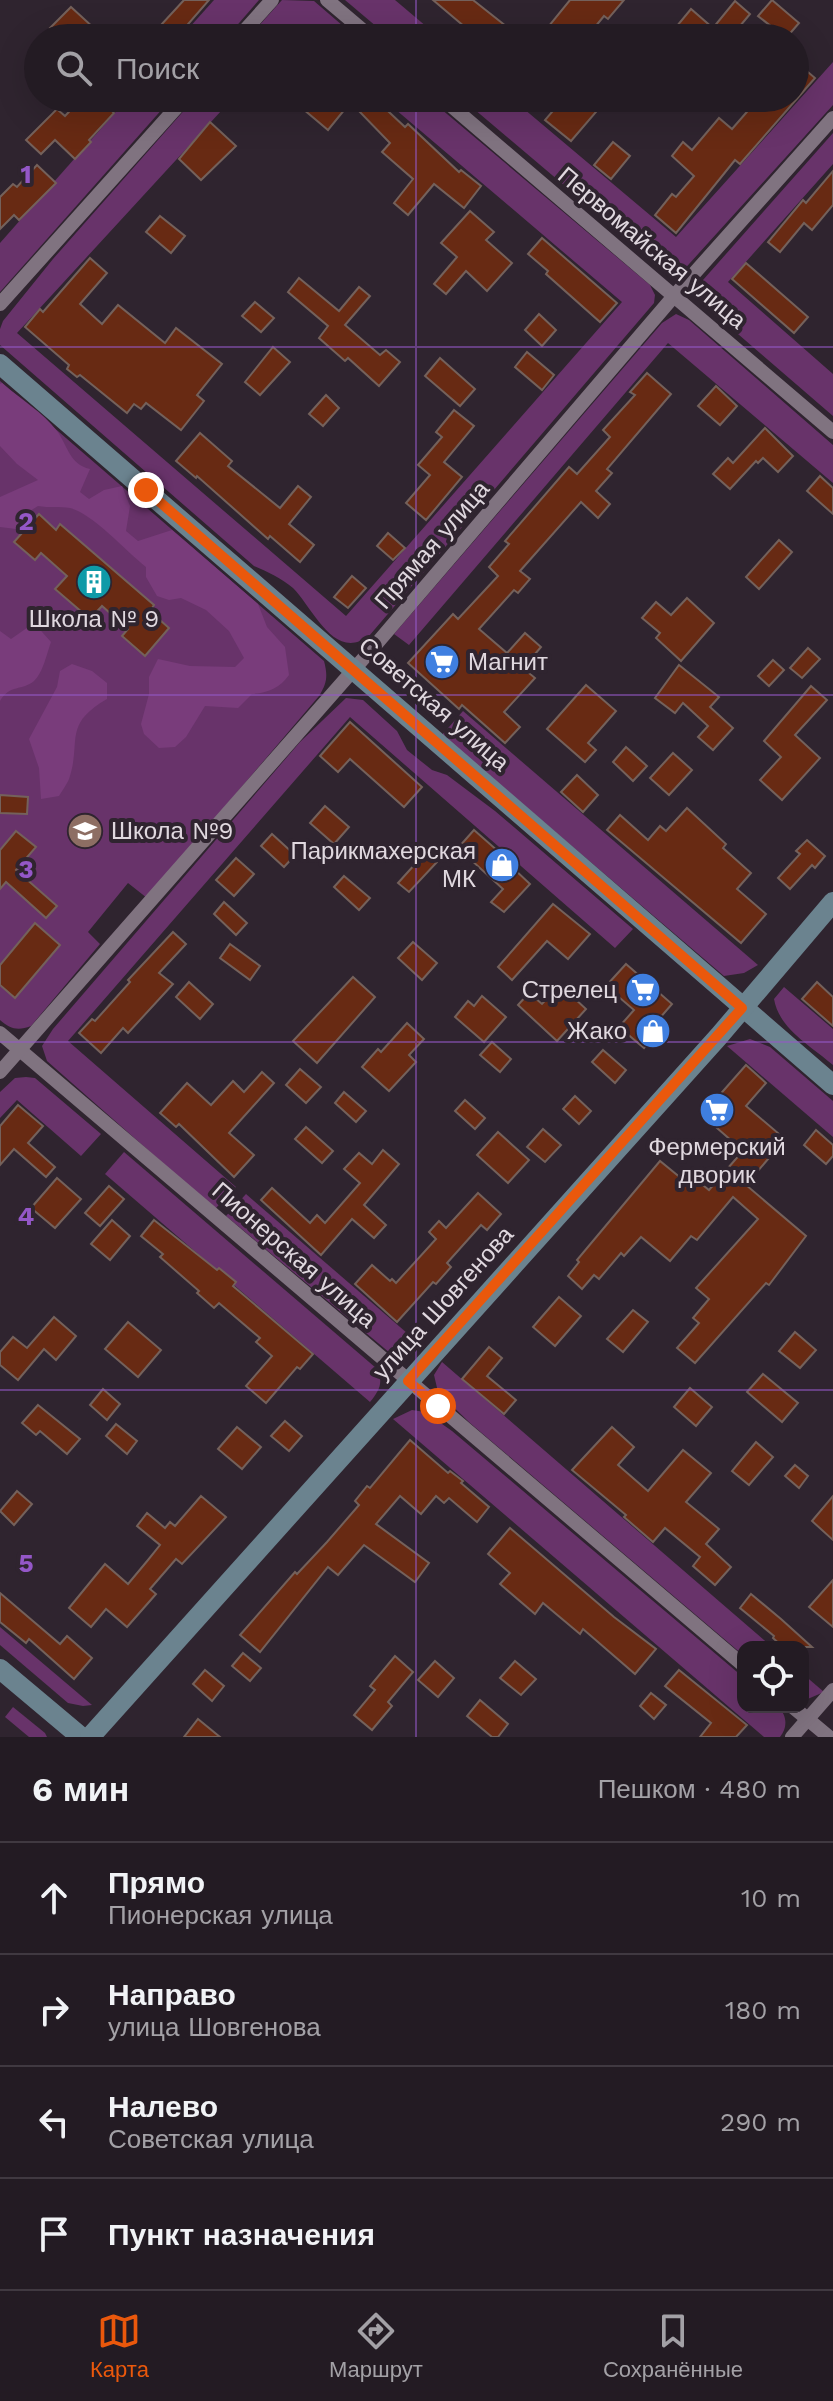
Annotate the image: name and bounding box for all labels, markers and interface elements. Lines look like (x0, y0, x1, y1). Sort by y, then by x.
search box (24, 24, 809, 112)
icon: search (52, 46, 96, 90)
text: Поиск (116, 51, 199, 86)
text: 1 (20, 159, 32, 189)
street label: Первомайская улица (552, 161, 752, 335)
route end (128, 472, 164, 508)
street label: Прямая улица (369, 475, 496, 615)
text: 2 (18, 506, 34, 536)
building icon: Школа № 9 (75, 563, 113, 601)
place label: Школа № 9 (29, 605, 159, 633)
street label: Советская улица (353, 631, 515, 777)
supermarket icon: Магнит (423, 643, 461, 681)
place label: Магнит (468, 648, 548, 676)
school or university icon: Школа №9 (66, 812, 104, 850)
place label: Школа №9 (111, 817, 233, 845)
place label: Парикмахерская МК (291, 837, 476, 893)
shop icon: Парикмахерская МК (483, 846, 521, 884)
text: 3 (18, 854, 34, 884)
supermarket icon: Стрелец (624, 971, 662, 1009)
place label: Стрелец (522, 976, 617, 1004)
shop icon: Жако (634, 1012, 672, 1050)
place label: Жако (567, 1017, 627, 1045)
supermarket icon: Фермерский дворик (698, 1091, 736, 1129)
place label: Фермерский дворик (648, 1133, 786, 1189)
street label: Пионерская улица (207, 1176, 382, 1334)
text: 4 (18, 1201, 35, 1231)
street label: улица Шовгенова (367, 1220, 519, 1385)
route start (420, 1388, 456, 1424)
text: 5 (18, 1548, 34, 1578)
map controls (737, 1641, 809, 1713)
button: locate (737, 1641, 809, 1713)
text: 6 мин (32, 1769, 129, 1809)
text: Пешком · 480 m (598, 1774, 801, 1804)
text: Прямо (108, 1865, 205, 1900)
icon: ahead (32, 1876, 76, 1920)
text: 10 m (741, 1883, 801, 1913)
text: Пионерская улица (108, 1900, 333, 1930)
text: Направо (108, 1977, 236, 2012)
icon: right (32, 1988, 76, 2032)
text: 180 m (725, 1995, 801, 2025)
text: улица Шовгенова (108, 2012, 321, 2042)
text: Налево (108, 2089, 218, 2124)
icon: left (32, 2100, 76, 2144)
text: 290 m (720, 2107, 801, 2137)
text: Советская улица (108, 2124, 314, 2154)
icon: arrive (32, 2212, 76, 2256)
text: Пункт назначения (108, 2217, 375, 2252)
tab: Карта (90, 2309, 149, 2383)
tab: Маршрут (329, 2309, 423, 2383)
tab: Сохранённые (603, 2309, 743, 2383)

